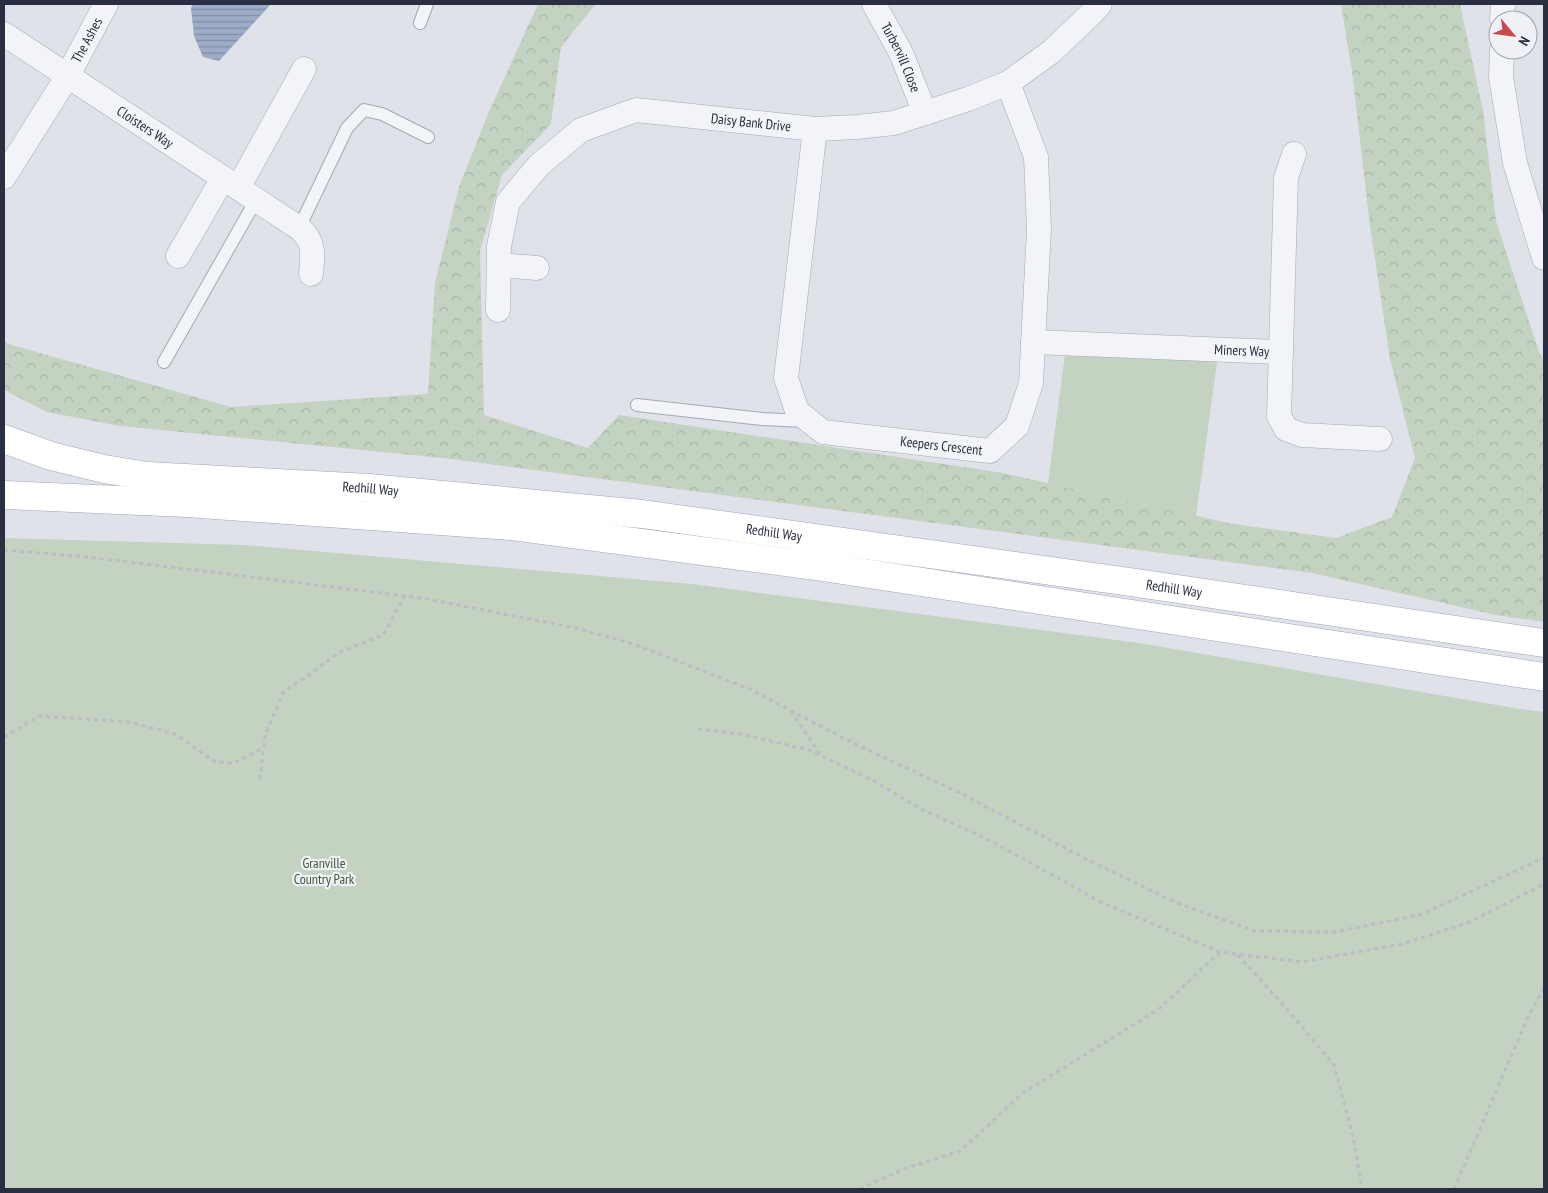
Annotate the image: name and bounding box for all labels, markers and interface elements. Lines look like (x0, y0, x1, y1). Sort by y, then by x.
north arrow (1488, 10, 1538, 60)
street label: The Ashes (67, 14, 106, 66)
street label: Turbervill Close (877, 19, 925, 95)
text: N (1515, 34, 1534, 49)
street label: Cloisters Way (113, 102, 178, 152)
street label: Daisy Bank Drive (710, 109, 792, 135)
street label: Miners Way (1214, 340, 1270, 361)
street label: Keepers Crescent (899, 432, 983, 459)
street label: Redhill Way (342, 478, 400, 500)
street label: Redhill Way (745, 520, 804, 545)
street label: Redhill Way (1145, 575, 1204, 602)
park label: Granville Country Park (294, 854, 355, 888)

